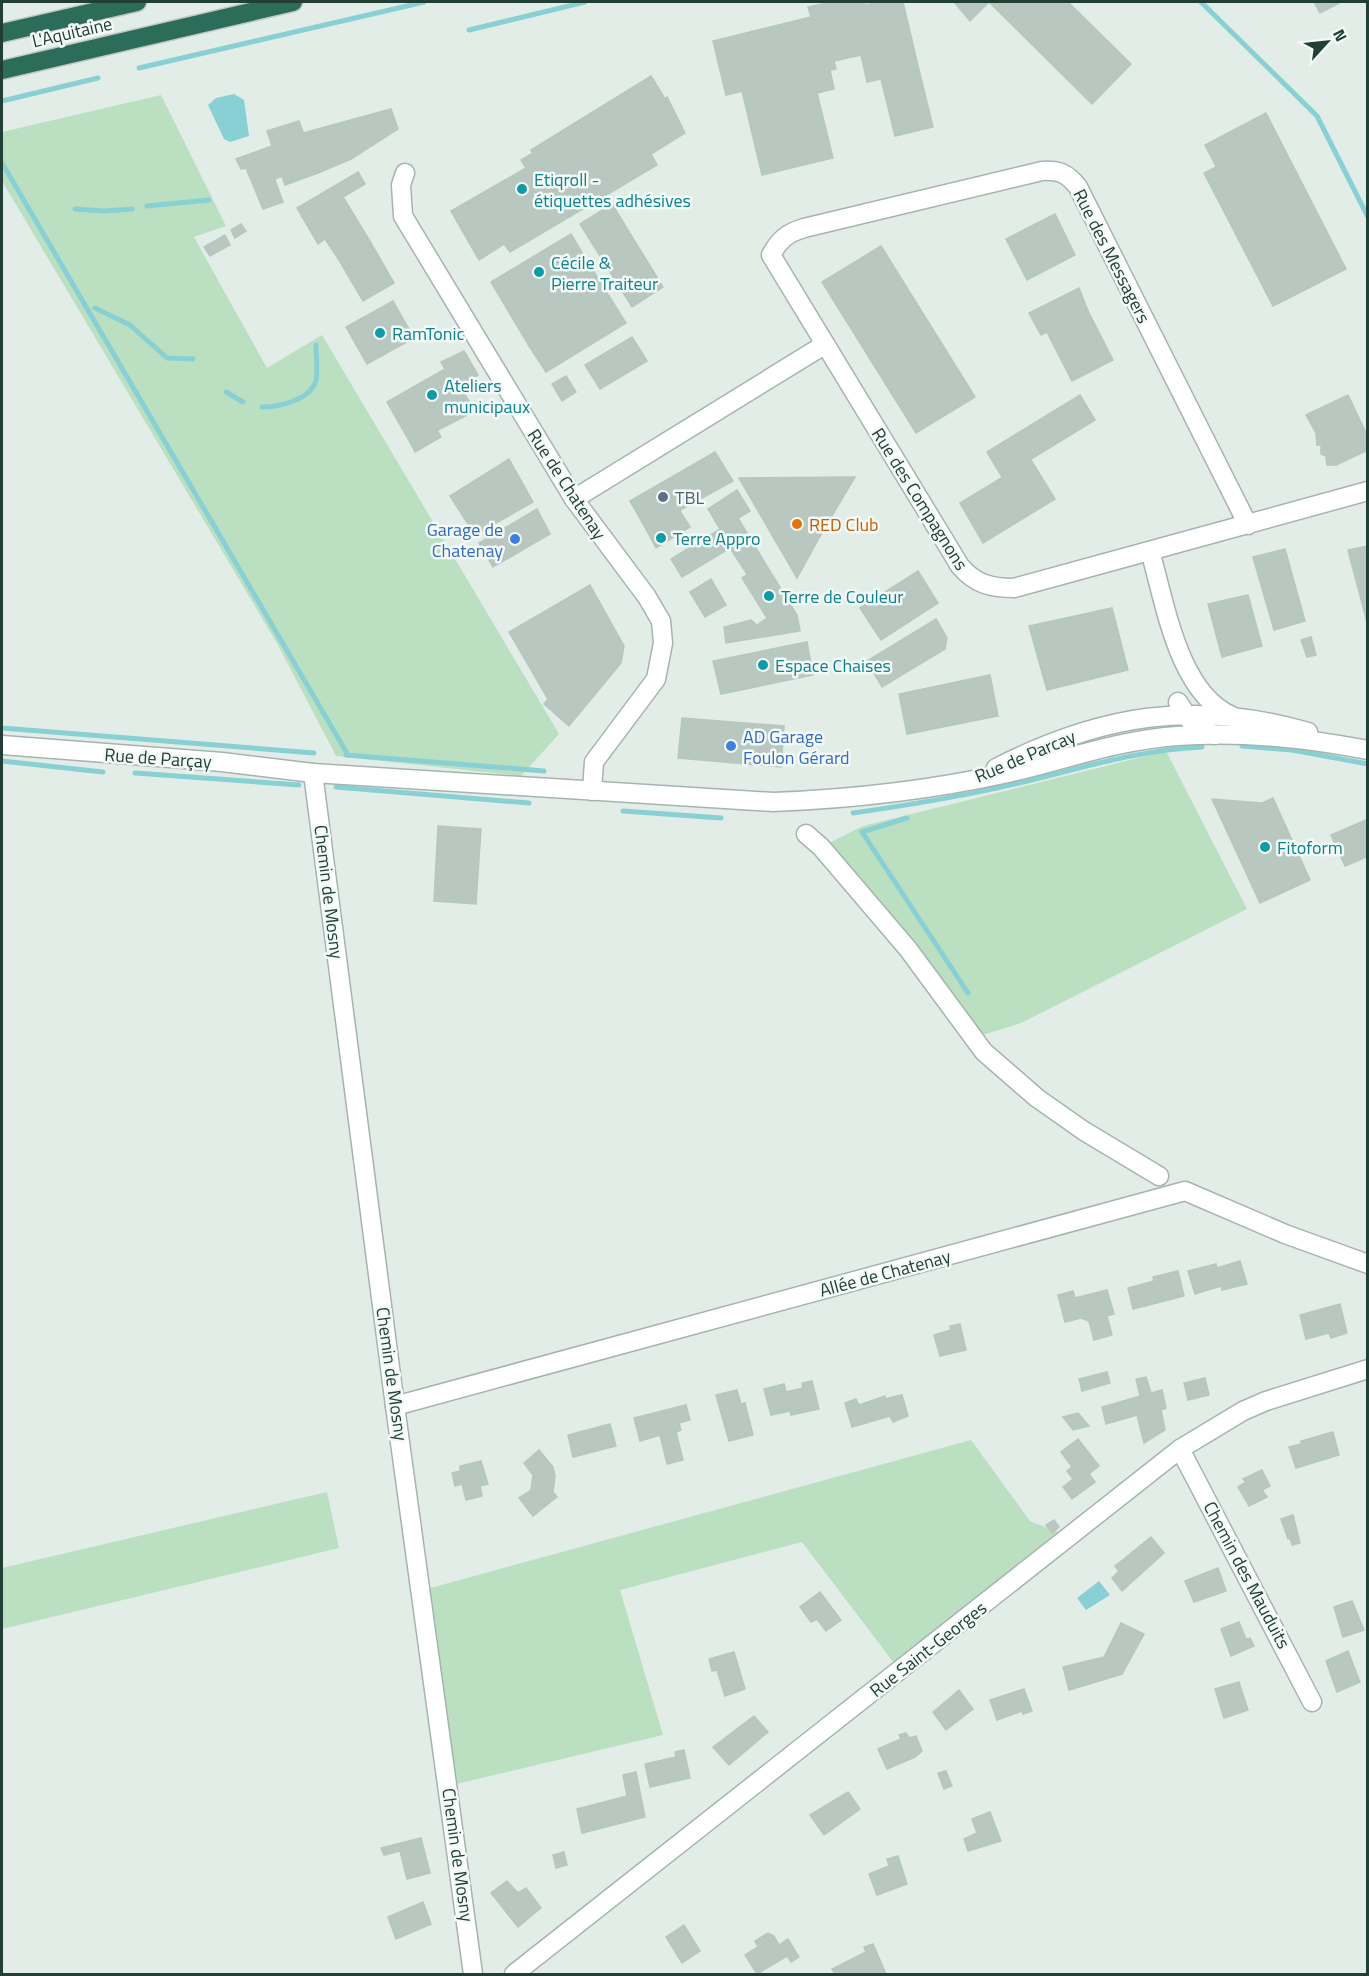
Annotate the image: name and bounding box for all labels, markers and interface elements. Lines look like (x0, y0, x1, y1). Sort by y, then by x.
street label: L'Aquitaine (29, 10, 115, 54)
north arrow (1297, 12, 1357, 72)
text: N (1327, 25, 1354, 46)
place label: Etiqroll - étiquettes adhésives (534, 166, 691, 214)
marker: Etiqroll - étiquettes adhésives (515, 182, 529, 196)
street label: Rue des Messagers (1067, 184, 1157, 328)
place label: Cécile & Pierre Traiteur (551, 249, 658, 297)
marker: Cécile & Pierre Traiteur (532, 265, 546, 279)
place label: RamTonic (392, 320, 464, 347)
marker: RamTonic (373, 326, 387, 340)
place label: Ateliers municipaux (444, 372, 530, 420)
marker: Ateliers municipaux (425, 388, 439, 402)
street label: Rue des Compagnons (865, 422, 975, 576)
street label: Rue de Chatenay (521, 423, 613, 545)
place label: TBL (675, 484, 705, 511)
marker: TBL (656, 490, 670, 504)
place label: RED Club (809, 511, 879, 538)
place label: Garage de Chatenay (427, 516, 503, 564)
marker: RED Club (790, 517, 804, 531)
place label: Terre Appro (673, 525, 761, 552)
marker: Terre Appro (654, 531, 668, 545)
marker: Garage de Chatenay (508, 532, 522, 546)
place label: Terre de Couleur (781, 583, 904, 610)
marker: Terre de Couleur (762, 589, 776, 603)
place label: Espace Chaises (775, 652, 891, 679)
marker: Espace Chaises (756, 658, 770, 672)
street label: Rue de Parcay (970, 722, 1080, 789)
place label: AD Garage Foulon Gérard (743, 723, 849, 771)
marker: AD Garage Foulon Gérard (724, 739, 738, 753)
street label: Rue de Parçay (104, 741, 213, 775)
street label: Chemin de Mosny (307, 823, 351, 961)
place label: Fitoform (1277, 834, 1343, 861)
marker: Fitoform (1258, 840, 1272, 854)
street label: Allée de Chatenay (816, 1242, 954, 1304)
street label: Chemin de Mosny (369, 1305, 415, 1443)
street label: Chemin des Mauduits (1197, 1496, 1297, 1654)
street label: Rue Saint-Georges (864, 1595, 992, 1703)
street label: Chemin de Mosny (435, 1786, 481, 1924)

